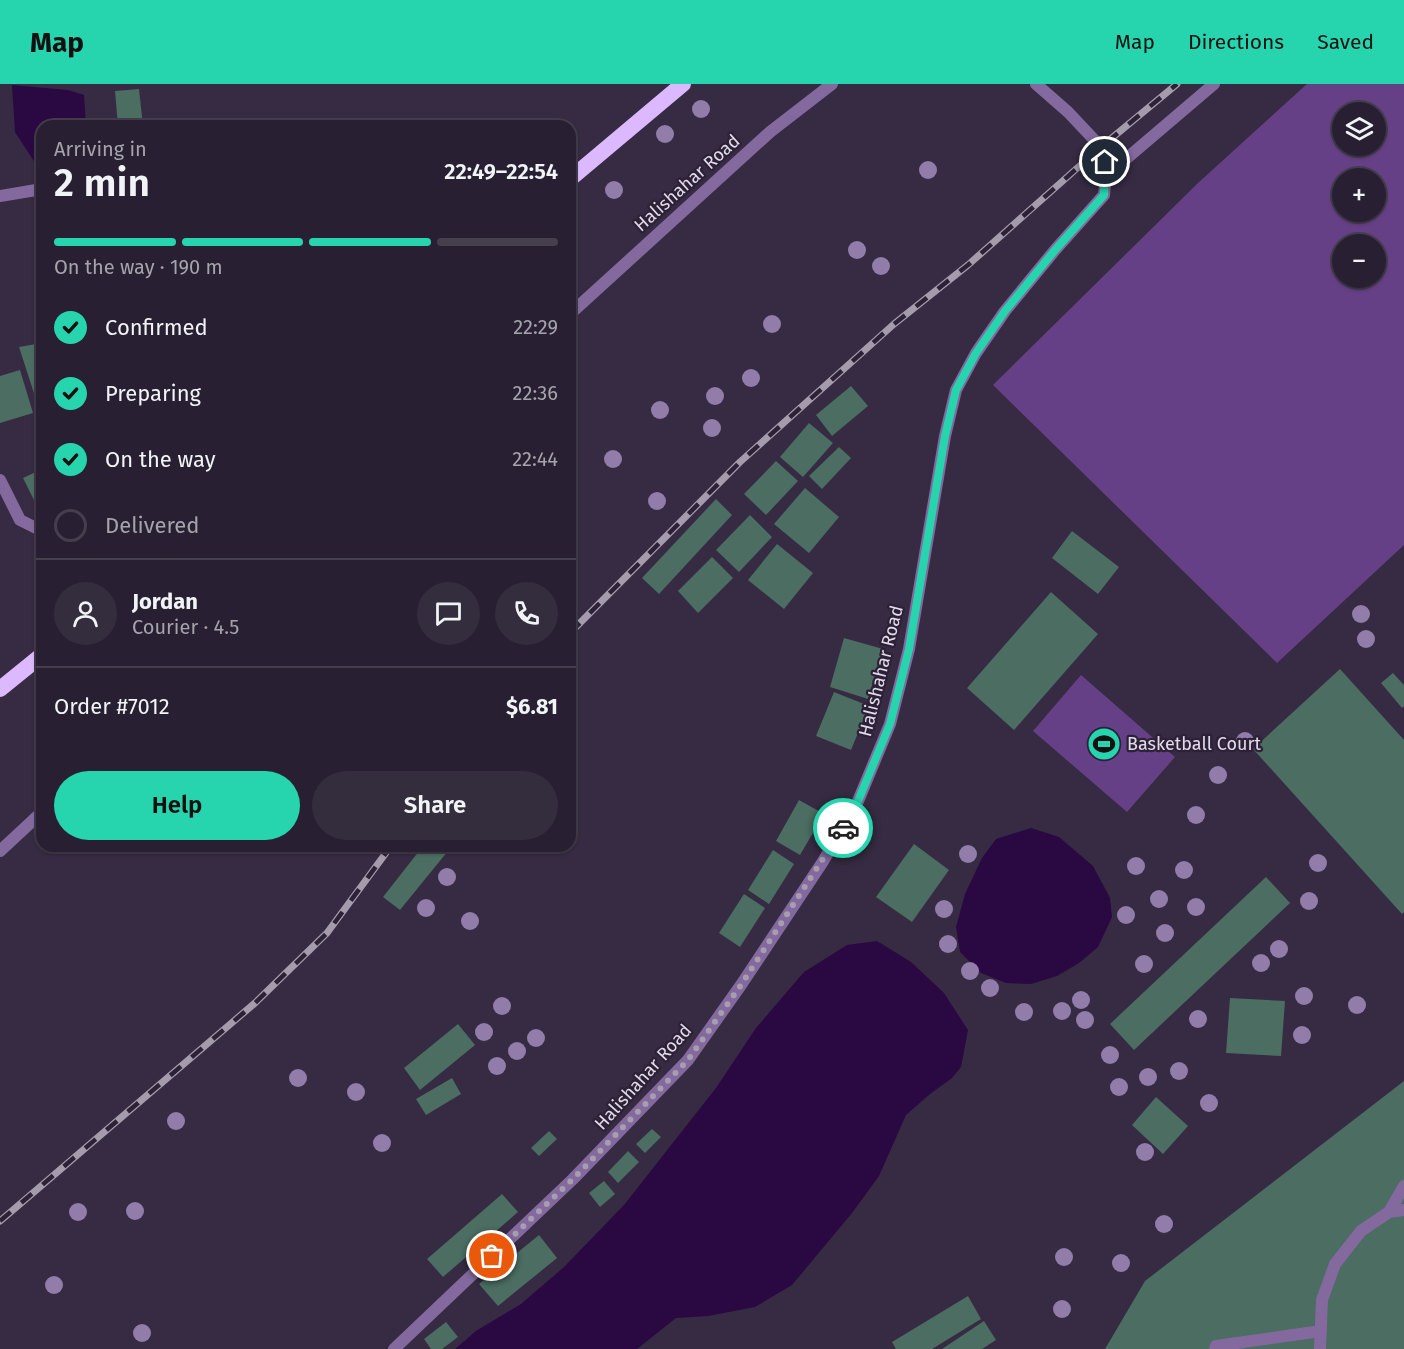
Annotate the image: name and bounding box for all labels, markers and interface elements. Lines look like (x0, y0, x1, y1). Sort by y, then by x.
text: Map (30, 26, 84, 59)
text: Map (1115, 29, 1155, 55)
text: Directions (1188, 29, 1284, 55)
text: Saved (1317, 29, 1374, 55)
map controls (1332, 102, 1386, 288)
button: layers (1332, 102, 1386, 156)
street label: Halishahar Road (630, 130, 744, 236)
pin (1079, 136, 1130, 187)
text: Arriving in (54, 137, 147, 161)
icon: home (1088, 145, 1121, 178)
text: 22:49–22:54 (444, 158, 558, 185)
text: 2 min (54, 160, 150, 206)
button: + (1332, 168, 1386, 222)
button: − (1332, 234, 1386, 288)
text: On the way · 190 m (54, 255, 223, 279)
icon: check (54, 311, 87, 344)
text: Confirmed (105, 314, 208, 341)
text: 22:29 (513, 315, 558, 339)
icon: check (54, 377, 87, 410)
text: Preparing (105, 380, 201, 407)
text: 22:36 (513, 381, 558, 405)
icon: check (54, 443, 87, 476)
text: On the way (105, 446, 216, 473)
text: 22:44 (512, 447, 558, 471)
text: Delivered (105, 512, 200, 539)
button: person (54, 582, 117, 645)
button: chat (417, 582, 480, 645)
button: phone (495, 582, 558, 645)
text: Jordan (132, 588, 198, 615)
street label: Halishahar Road (854, 603, 908, 739)
text: Courier · 4.5 (132, 615, 239, 639)
text: Order #7012 (54, 693, 170, 720)
text: $6.81 (506, 693, 558, 720)
sports icon: Basketball Court (1086, 726, 1122, 762)
place label: Basketball Court (1127, 733, 1261, 755)
button: Help (54, 771, 300, 840)
button: Share (312, 771, 558, 840)
courier (813, 798, 873, 858)
icon: car (827, 812, 860, 845)
street label: Halishahar Road (590, 1020, 696, 1134)
pin (466, 1230, 517, 1281)
icon: bag (475, 1239, 508, 1272)

